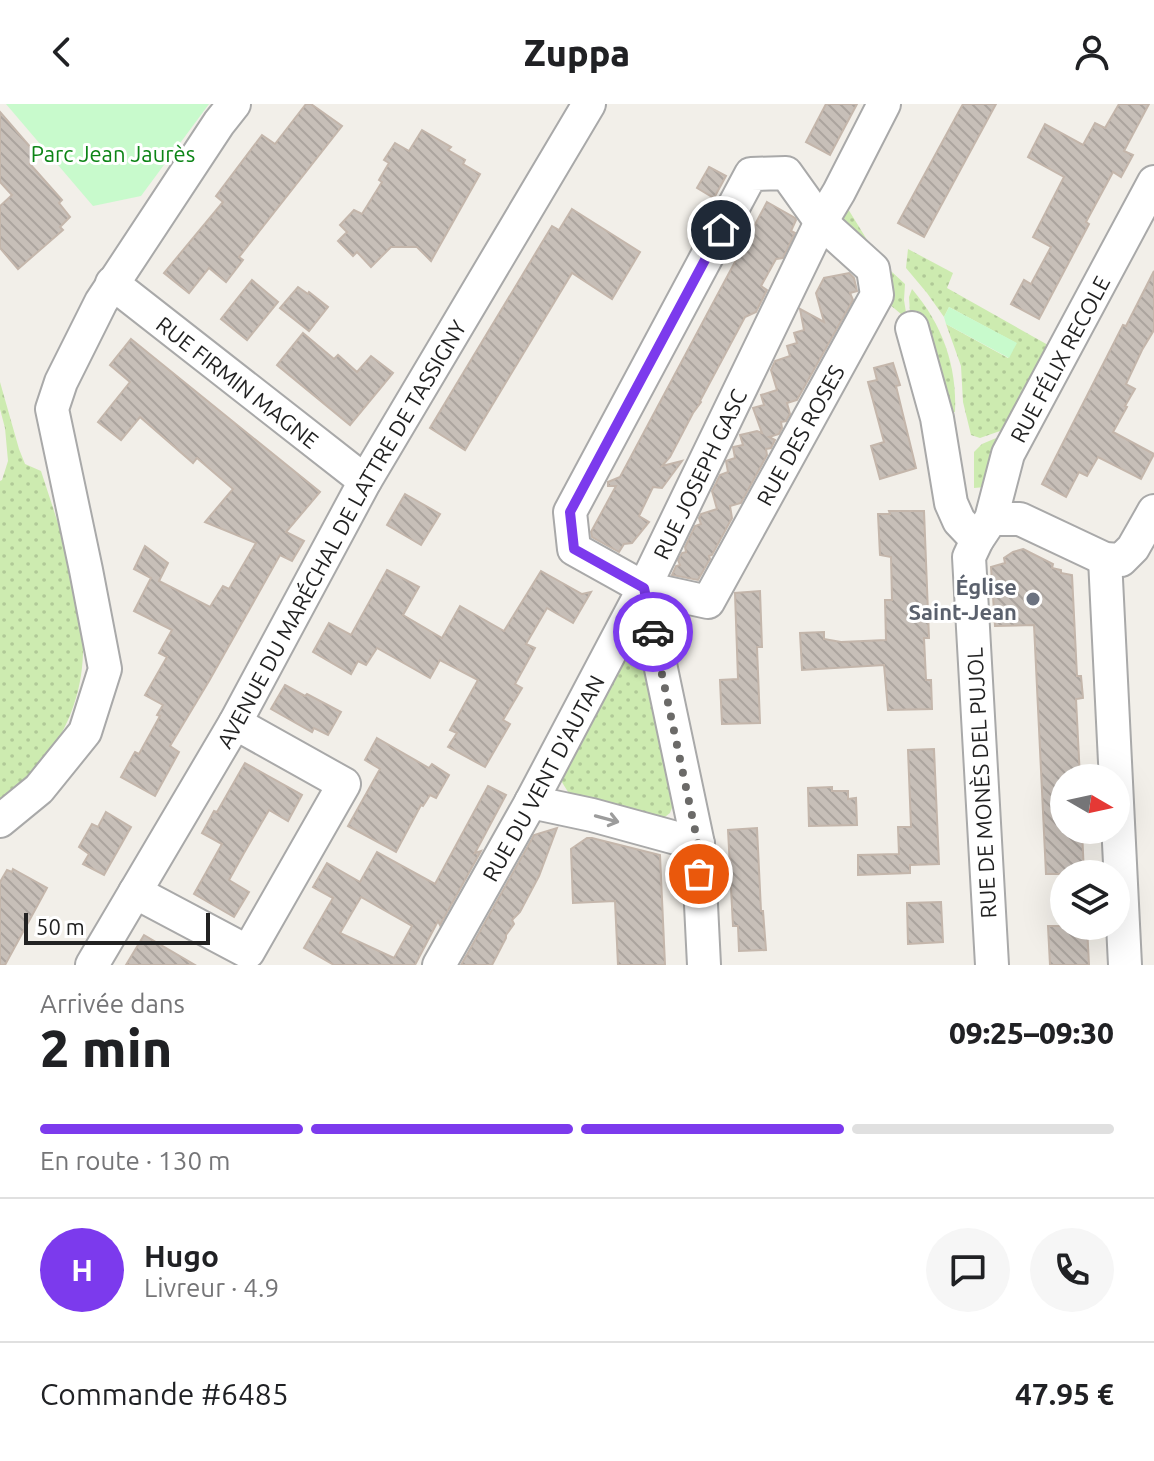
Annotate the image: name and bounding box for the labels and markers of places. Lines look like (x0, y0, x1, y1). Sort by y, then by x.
pin (687, 196, 755, 264)
place label: Église Saint-Jean (908, 574, 1017, 624)
marker: Église Saint-Jean (1024, 590, 1042, 608)
pin (665, 840, 733, 908)

